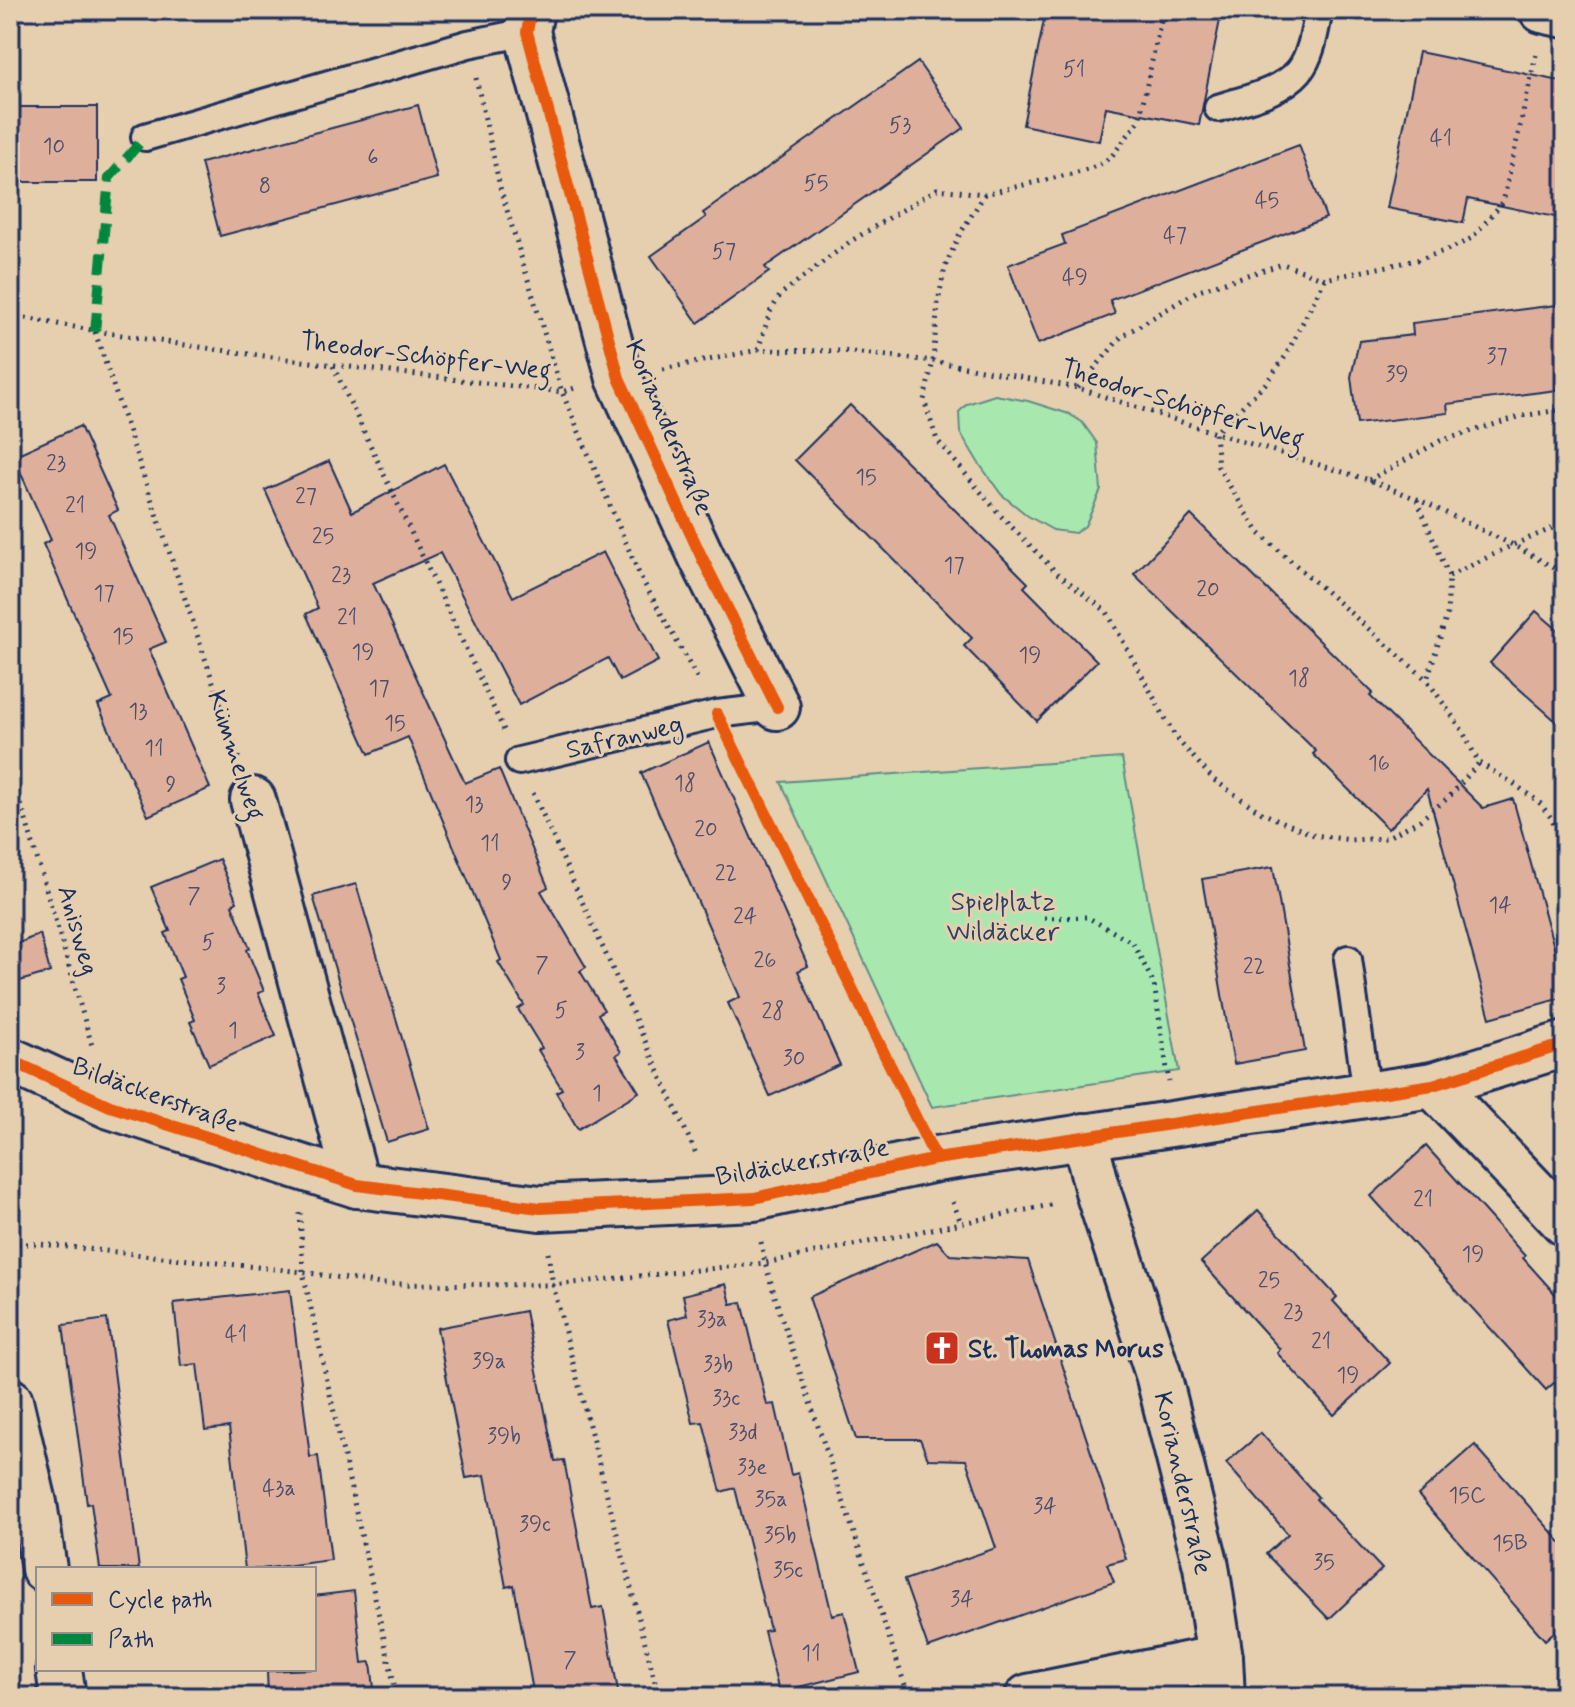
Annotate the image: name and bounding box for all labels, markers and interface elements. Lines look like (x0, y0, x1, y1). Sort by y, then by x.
house number: 51 (1063, 56, 1085, 84)
house number: 53 (889, 112, 911, 140)
house number: 41 (1430, 125, 1452, 153)
house number: 10 (43, 133, 65, 161)
house number: 6 (367, 144, 379, 172)
house number: 55 (804, 170, 828, 198)
house number: 8 (259, 173, 271, 201)
house number: 45 (1255, 187, 1279, 215)
house number: 47 (1163, 222, 1187, 250)
house number: 57 (712, 238, 736, 266)
house number: 49 (1062, 264, 1088, 292)
street label: Theodor-Schöpfer-Weg (298, 325, 553, 392)
street label: Korianderstraße (616, 335, 720, 521)
house number: 37 (1486, 343, 1508, 371)
street label: Theodor-Schöpfer-Weg (1056, 352, 1308, 461)
house number: 39 (1385, 361, 1409, 389)
house number: 23 (46, 450, 66, 478)
house number: 15 (855, 464, 877, 492)
house number: 27 (295, 483, 317, 511)
house number: 21 (65, 492, 85, 520)
house number: 25 (312, 523, 334, 551)
house number: 19 (75, 538, 97, 566)
house number: 17 (944, 552, 964, 580)
house number: 23 (331, 562, 351, 590)
house number: 20 (1196, 576, 1220, 604)
house number: 17 (94, 580, 114, 608)
house number: 21 (337, 604, 357, 632)
house number: 15 (112, 623, 134, 651)
house number: 19 (352, 639, 374, 667)
house number: 19 (1019, 642, 1041, 670)
house number: 18 (1288, 665, 1310, 693)
house number: 17 (369, 675, 389, 703)
street label: Kümmelweg (195, 686, 272, 826)
house number: 13 (128, 698, 148, 726)
street label: Safranweg (563, 708, 687, 770)
house number: 15 (384, 710, 406, 738)
house number: 11 (144, 735, 164, 763)
house number: 16 (1368, 750, 1390, 778)
house number: 18 (674, 770, 696, 798)
house number: 9 (166, 771, 176, 799)
house number: 13 (464, 791, 484, 819)
house number: 20 (694, 816, 718, 844)
house number: 11 (480, 830, 500, 858)
house number: 22 (715, 860, 737, 888)
house number: 9 (502, 869, 512, 897)
street label: Anisweg (48, 882, 106, 979)
house number: 7 (187, 883, 201, 911)
park label: Spielplatz Wildäcker (947, 886, 1060, 950)
house number: 14 (1488, 892, 1512, 920)
house number: 24 (733, 903, 757, 931)
house number: 5 (201, 929, 215, 957)
house number: 26 (754, 947, 776, 975)
house number: 7 (535, 952, 549, 980)
house number: 22 (1243, 953, 1265, 981)
house number: 3 (216, 973, 226, 1001)
house number: 5 (554, 997, 568, 1025)
house number: 28 (762, 998, 784, 1026)
house number: 1 (228, 1017, 238, 1045)
house number: 3 (575, 1039, 585, 1067)
house number: 30 (783, 1045, 805, 1073)
street label: Bildäckerstraße (67, 1050, 244, 1142)
house number: 1 (592, 1080, 602, 1108)
street label: Bildäckerstraße (713, 1131, 892, 1195)
house number: 21 (1413, 1186, 1433, 1214)
house number: 19 (1462, 1241, 1484, 1269)
house number: 25 (1258, 1267, 1280, 1295)
house number: 23 (1283, 1299, 1303, 1327)
house number: 33a (697, 1306, 727, 1334)
house number: 41 (225, 1321, 247, 1349)
house number: 21 (1311, 1328, 1331, 1356)
church icon: St. Thomas Morus (923, 1329, 961, 1367)
place label: St. Thomas Morus (968, 1333, 1164, 1367)
house number: 39a (472, 1348, 506, 1376)
house number: 33b (703, 1351, 733, 1379)
house number: 19 (1337, 1362, 1359, 1390)
house number: 33c (712, 1385, 740, 1413)
street label: Korianderstraße (1144, 1389, 1220, 1579)
house number: 33d (728, 1419, 758, 1447)
house number: 39b (487, 1423, 521, 1451)
house number: 33e (737, 1454, 767, 1482)
house number: 43a (262, 1475, 296, 1503)
house number: 15C (1448, 1482, 1486, 1510)
house number: 35a (755, 1486, 787, 1514)
house number: 34 (1033, 1493, 1057, 1521)
house number: 39c (519, 1511, 551, 1539)
house number: 35b (764, 1522, 796, 1550)
house number: 15B (1492, 1530, 1528, 1558)
house number: 35 (1313, 1549, 1335, 1577)
house number: 35c (773, 1557, 803, 1585)
legend (36, 1567, 316, 1671)
text: Cycle path (108, 1585, 213, 1616)
house number: 34 (950, 1586, 974, 1614)
text: Path (108, 1625, 154, 1656)
house number: 11 (801, 1640, 821, 1668)
house number: 7 (563, 1647, 577, 1675)

